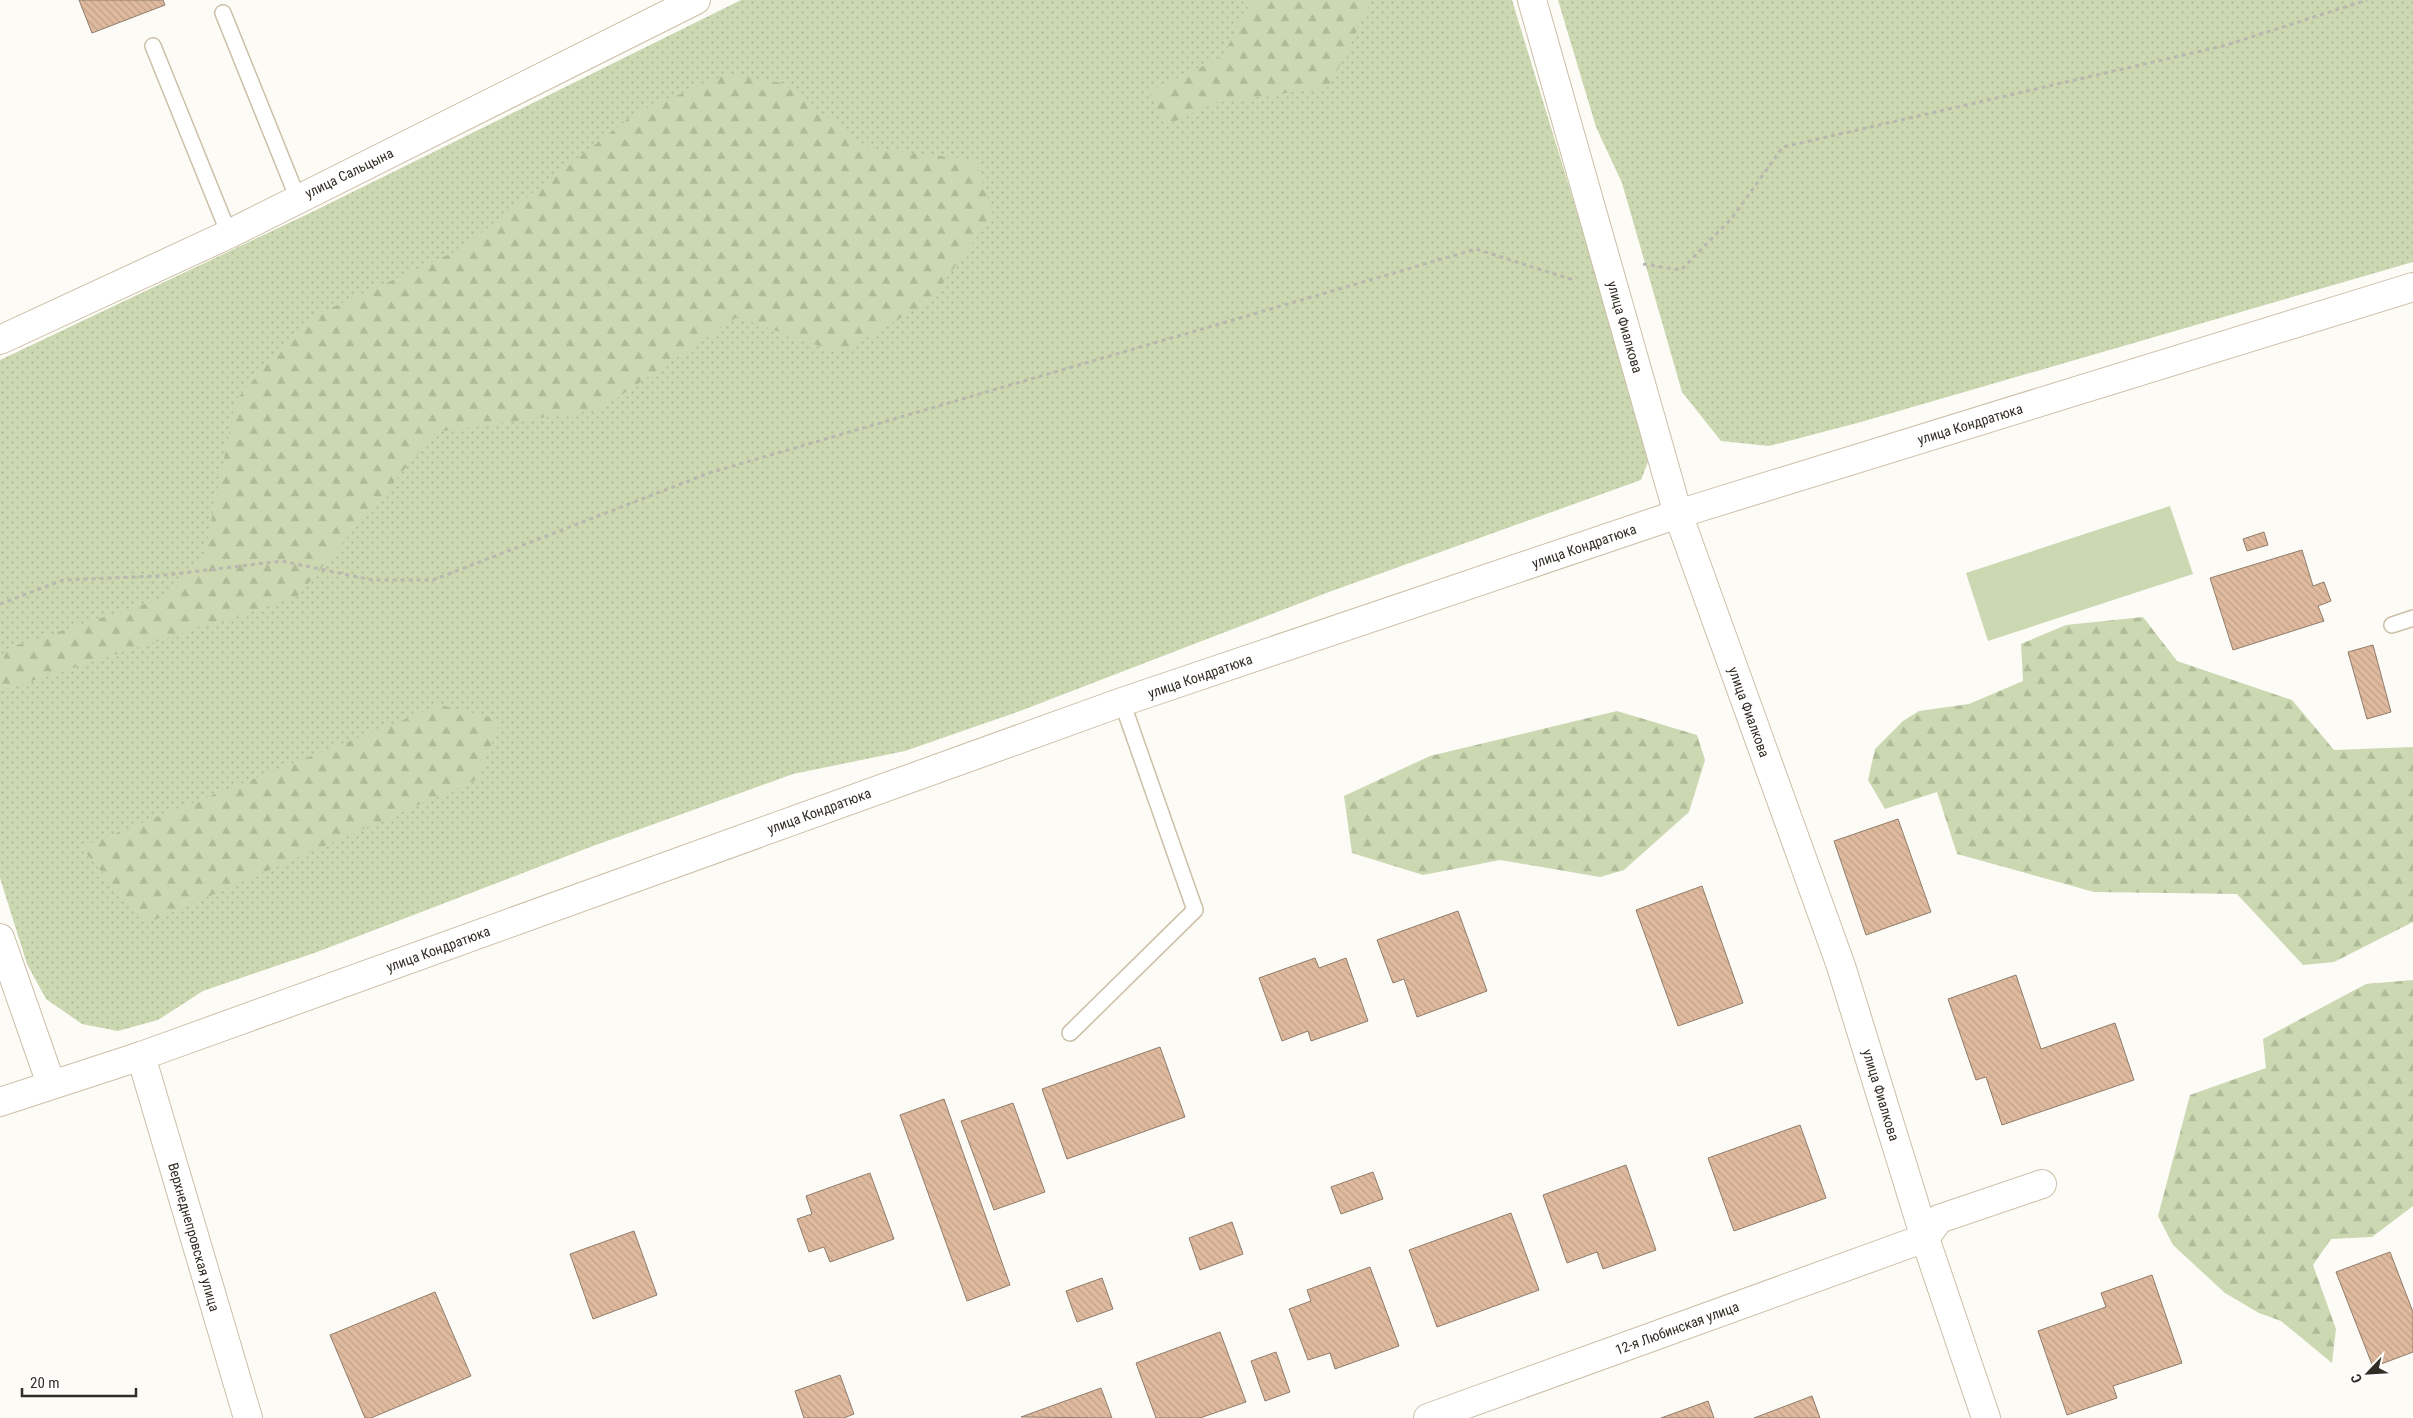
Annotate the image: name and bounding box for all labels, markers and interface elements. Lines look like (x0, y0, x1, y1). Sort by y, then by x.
street label: улица Сальцына (302, 145, 396, 201)
street label: улица Фиалкова (1604, 279, 1646, 375)
street label: улица Кондратюка (1915, 400, 2025, 448)
street label: улица Кондратюка (1530, 521, 1638, 571)
street label: улица Кондратюка (1146, 651, 1254, 701)
street label: улица Фиалкова (1725, 665, 1773, 759)
street label: улица Кондратюка (765, 785, 873, 837)
street label: улица Кондратюка (384, 923, 492, 975)
street label: улица Фиалкова (1859, 1047, 1903, 1143)
street label: Верхнеднепровская улица (165, 1161, 223, 1313)
street label: 12-я Любинская улица (1613, 1298, 1741, 1358)
north arrow (2343, 1348, 2393, 1398)
scale bar (22, 1366, 136, 1398)
text: С (2347, 1371, 2365, 1385)
text: 20 m (30, 1374, 60, 1392)

